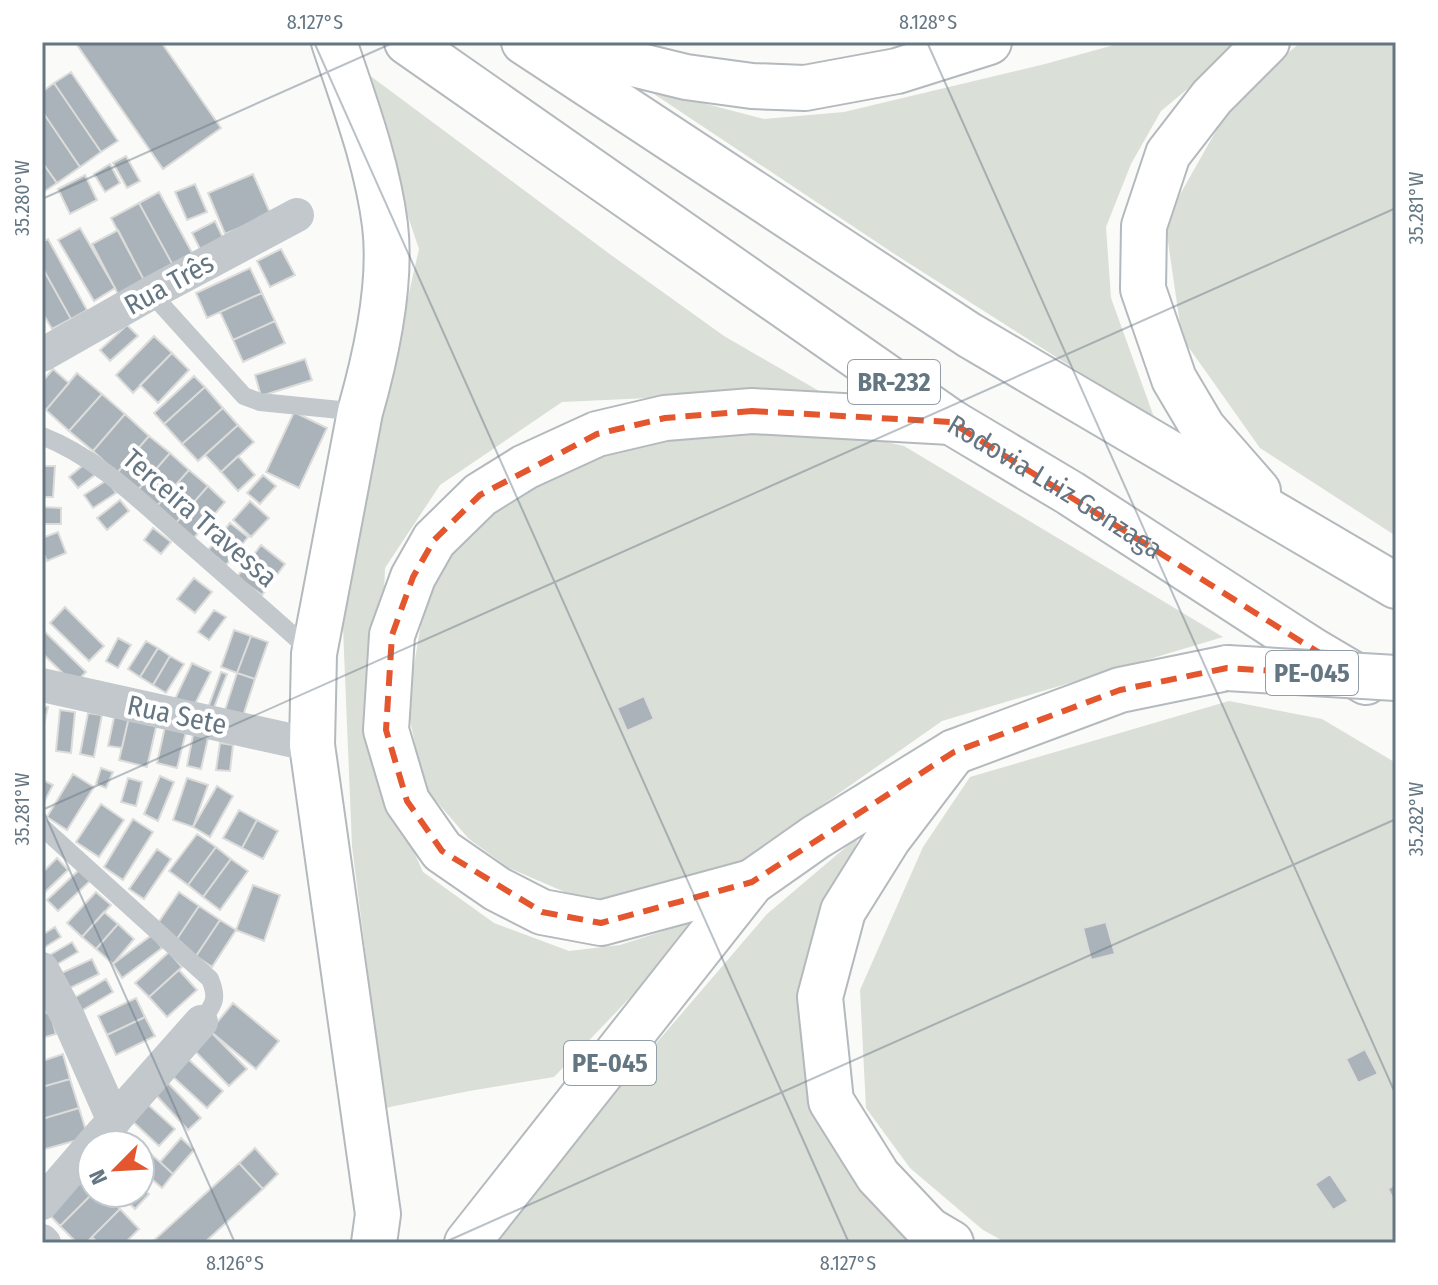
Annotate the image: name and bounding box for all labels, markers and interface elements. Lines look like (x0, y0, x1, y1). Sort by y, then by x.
text: 8.127°S (287, 10, 343, 34)
text: 8.128°S (899, 10, 957, 34)
text: 35.280°W (10, 160, 34, 236)
text: 35.281°W (1404, 172, 1428, 244)
street label: Rua Três (119, 246, 219, 322)
road number: BR-232 (848, 360, 940, 404)
street label: Rodovia Luiz Gonzaga (942, 407, 1169, 565)
street label: Terceira Travessa (116, 442, 284, 594)
road number: PE-045 (1266, 651, 1358, 695)
street label: Rua Sete (124, 688, 230, 742)
text: 35.281°W (10, 773, 34, 845)
text: 35.282°W (1404, 782, 1428, 856)
road number: PE-045 (564, 1041, 656, 1085)
north arrow (76, 1129, 156, 1209)
text: N (83, 1165, 113, 1188)
text: 8.126°S (206, 1251, 264, 1275)
text: 8.127°S (820, 1251, 876, 1275)

